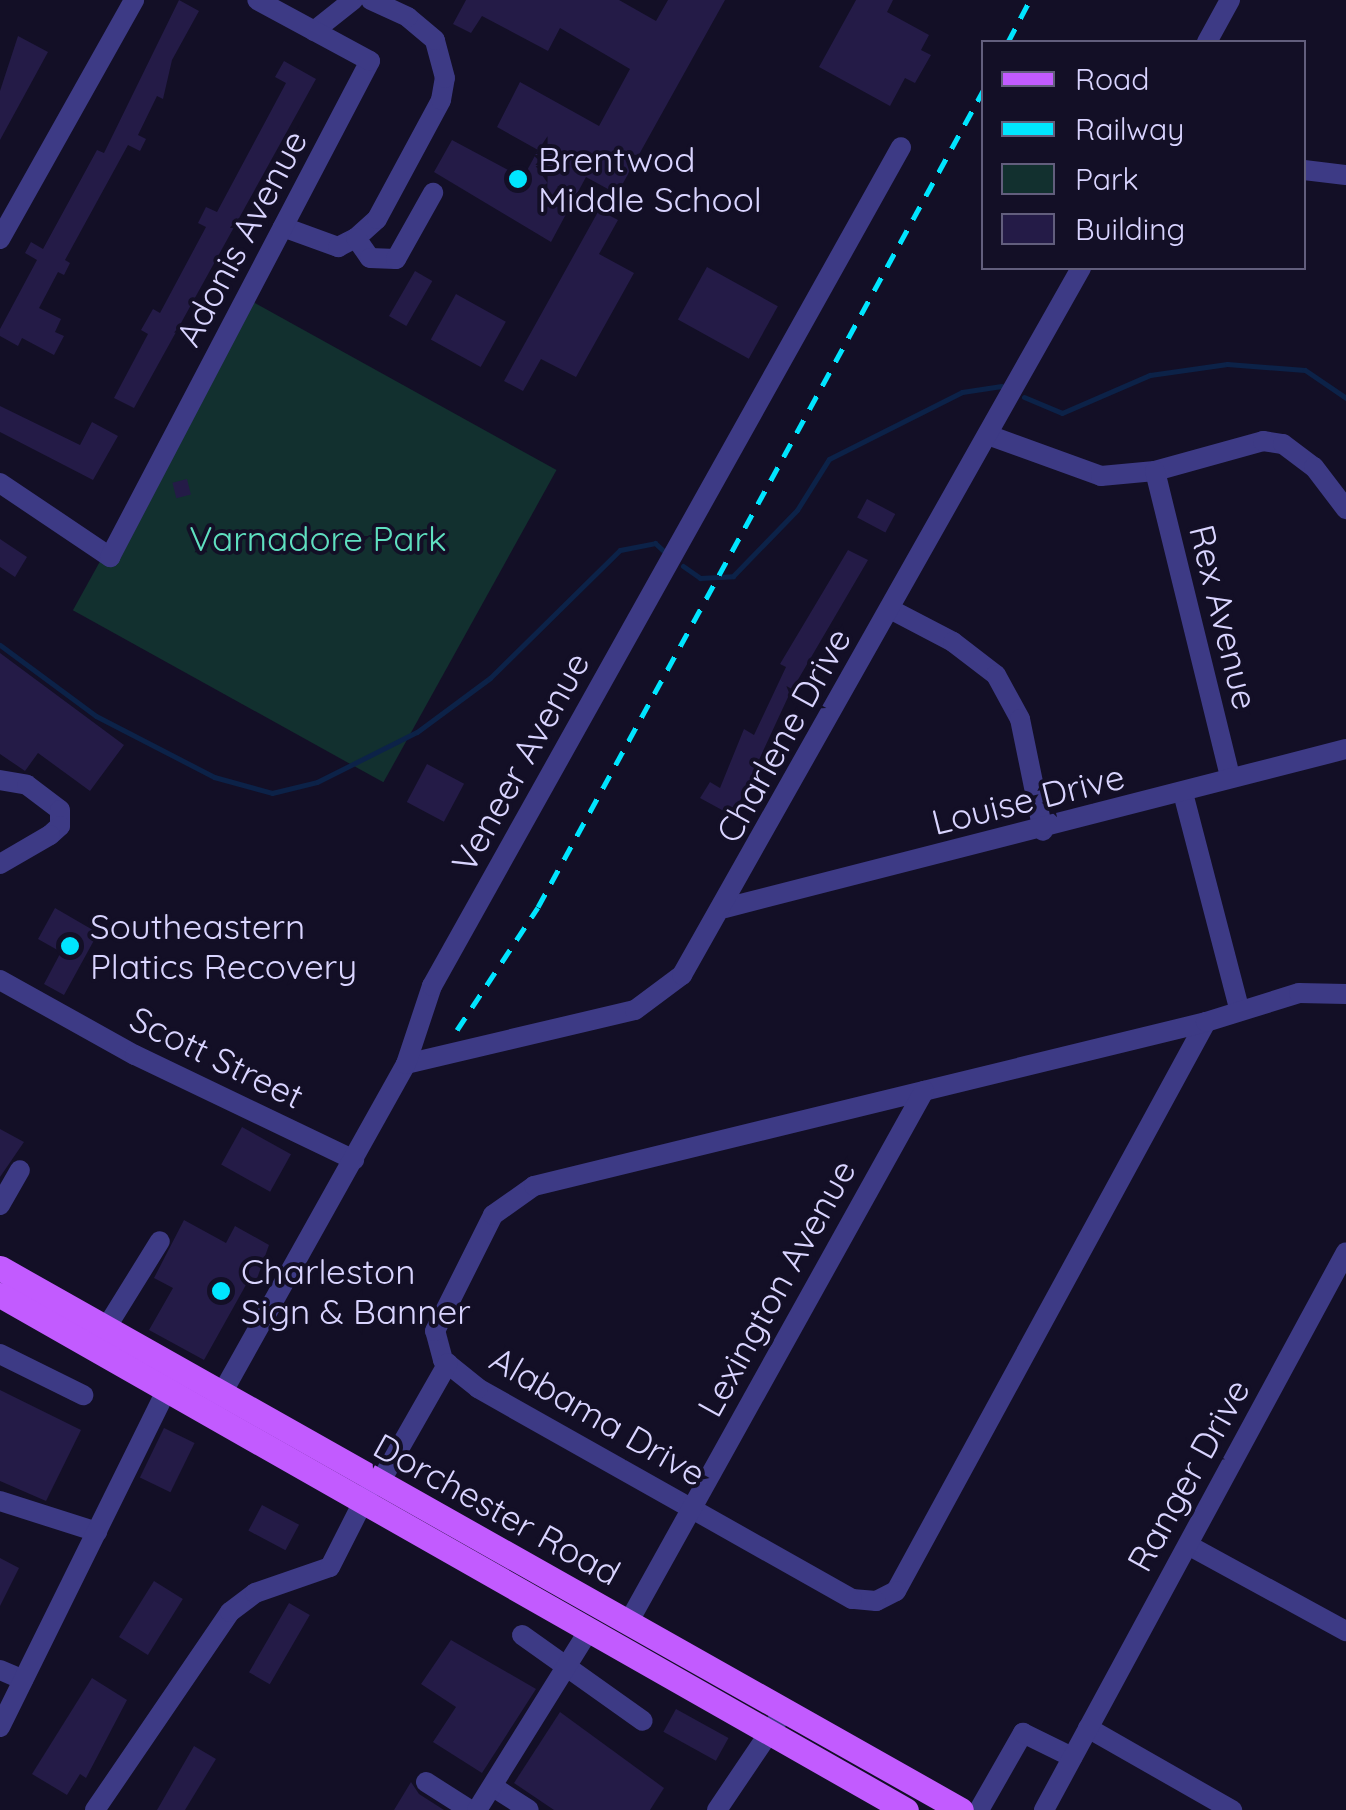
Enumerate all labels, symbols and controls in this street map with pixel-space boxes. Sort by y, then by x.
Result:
legend [981,40,1306,270]
text: Road [1075,60,1149,98]
text: Railway [1075,110,1184,148]
street label: Adonis Avenue [167,123,315,353]
place label: Brentwod Middle School [538,138,762,220]
text: Park [1075,160,1139,198]
marker: Brentwod Middle School [507,168,529,190]
text: Building [1075,210,1185,248]
park label: Varnadore Park [189,517,447,559]
street label: Rex Avenue [1181,520,1267,714]
street label: Charlene Drive [707,620,859,850]
street label: Veneer Avenue [442,645,598,879]
street label: Louise Drive [927,755,1129,843]
place label: Southeastern Platics Recovery [90,905,357,987]
marker: Southeastern Platics Recovery [59,935,81,957]
street label: Scott Street [123,997,311,1117]
street label: Lexington Avenue [688,1152,864,1424]
place label: Charleston Sign & Banner [241,1250,471,1332]
marker: Charleston Sign & Banner [210,1280,232,1302]
street label: Alabama Drive [483,1337,713,1495]
street label: Ranger Drive [1118,1372,1258,1578]
street label: Dorchester Road [367,1424,627,1594]

